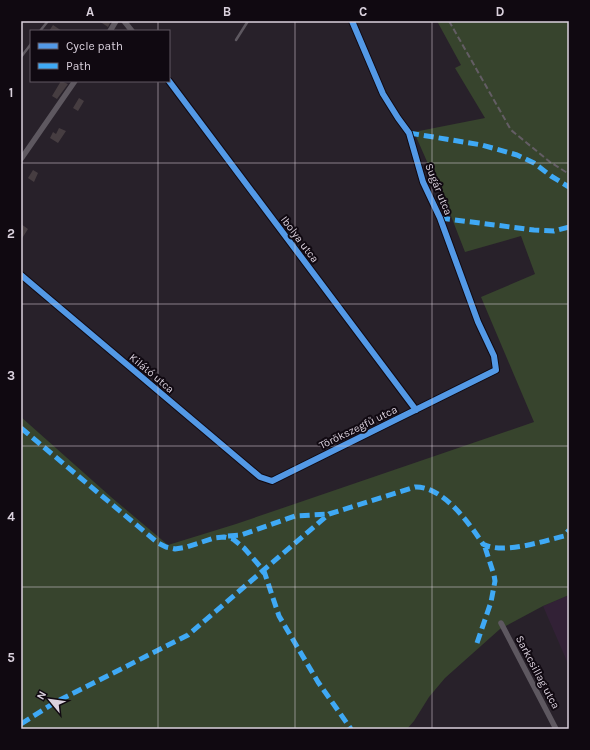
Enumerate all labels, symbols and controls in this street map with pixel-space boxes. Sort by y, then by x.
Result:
text: A [86,4,94,19]
text: B [223,4,231,19]
text: C [359,4,367,19]
text: D [496,4,505,19]
legend [30,30,170,82]
text: Cycle path [66,39,123,53]
text: Path [66,59,91,73]
text: 1 [9,85,13,100]
street label: Sugár utca [422,161,455,217]
street label: Ibolya utca [278,213,321,265]
text: 2 [7,226,15,241]
street label: Kilátó utca [127,351,177,396]
text: 3 [7,368,15,383]
street label: Törökszegfű utca [317,403,399,452]
text: 4 [7,509,15,524]
street label: Sarkcsillag utca [513,633,562,711]
text: 5 [7,650,15,665]
north arrow [30,680,70,720]
text: N [34,689,49,702]

